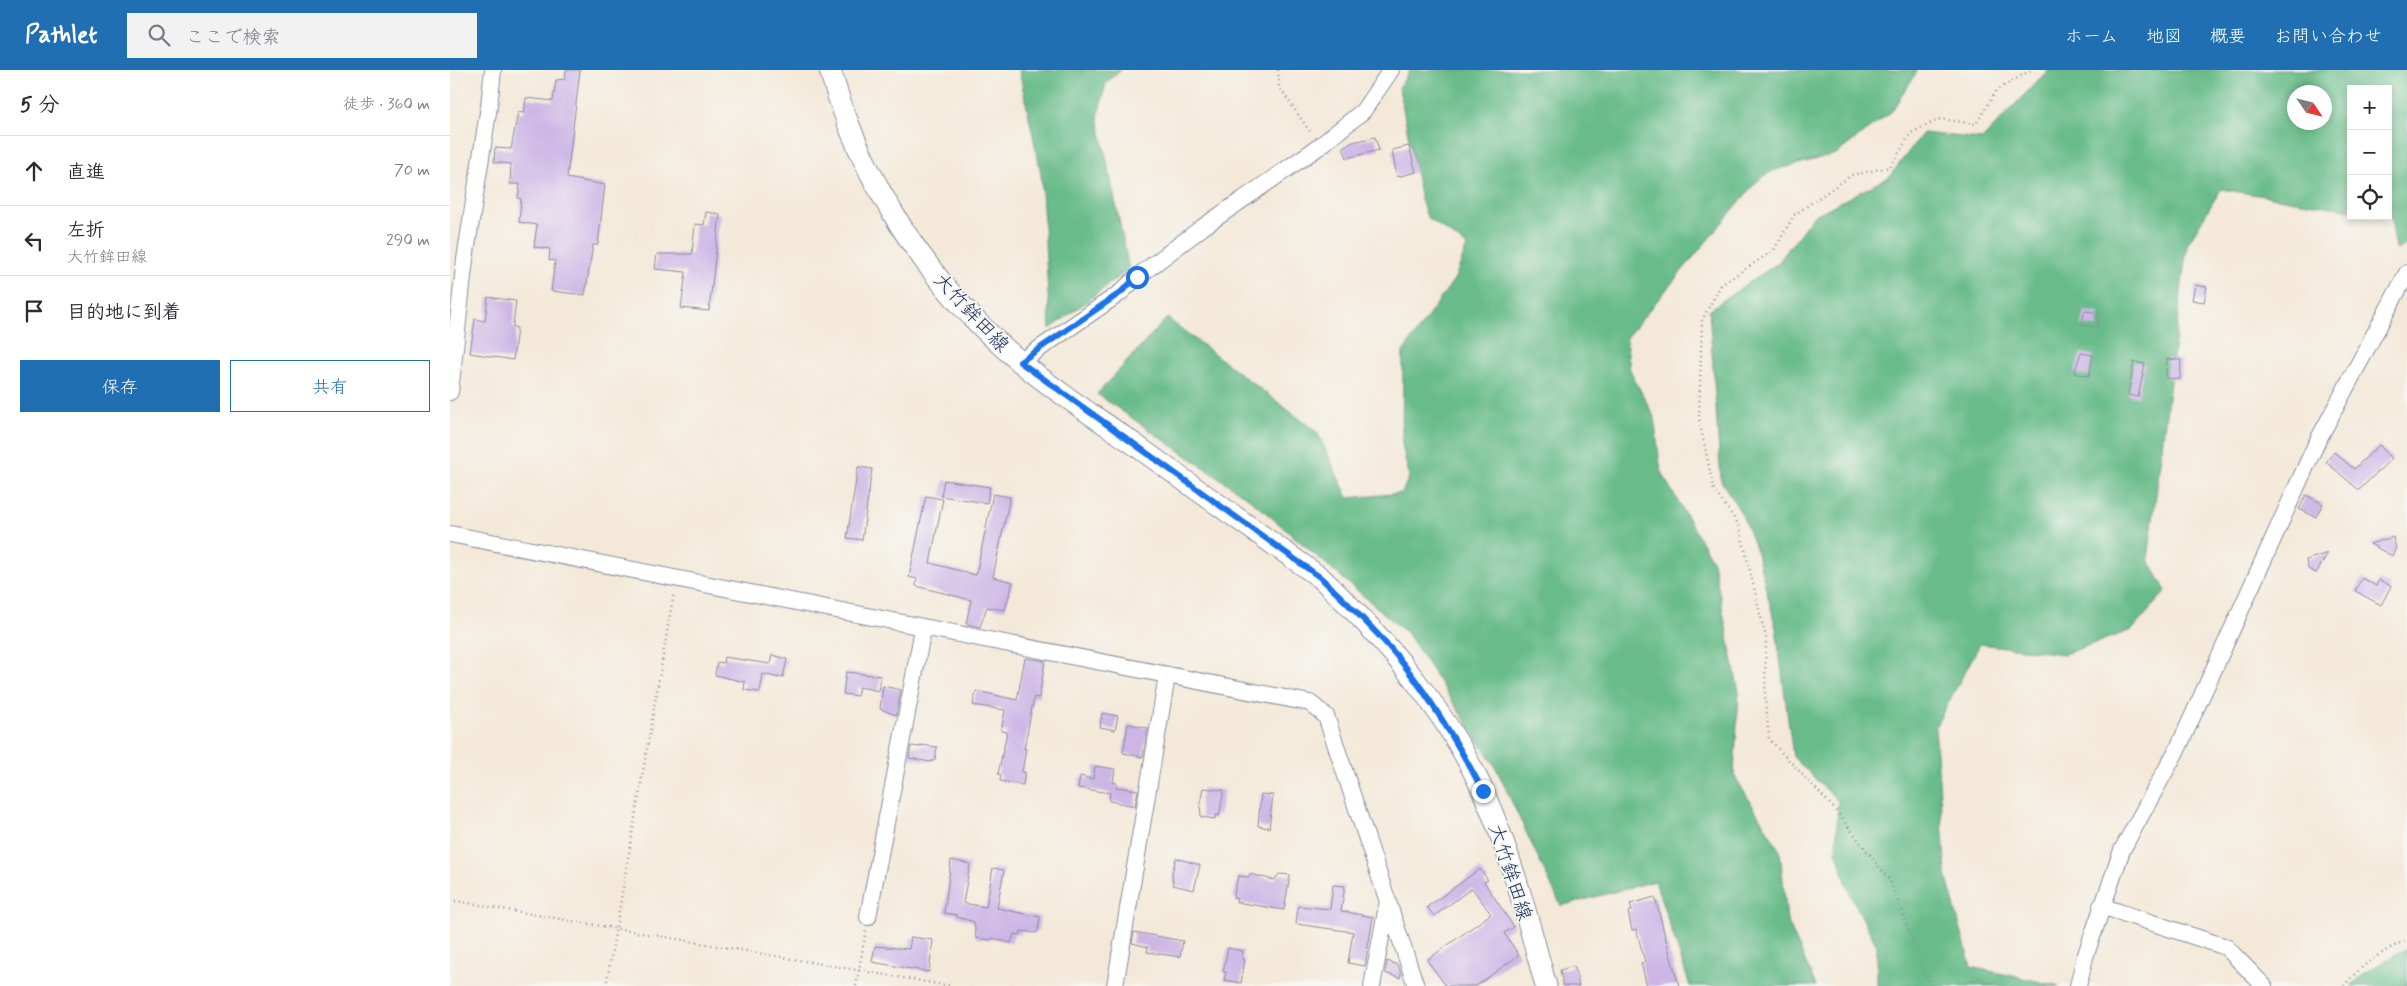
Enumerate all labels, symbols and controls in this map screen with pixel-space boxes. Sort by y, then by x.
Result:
search box [127,13,477,58]
text: Pathlet [25,20,97,51]
icon: search [145,21,173,49]
text: ここで検索 [185,25,280,50]
text: ホーム [2065,25,2118,49]
text: 地図 [2146,25,2182,49]
text: 概要 [2210,25,2246,49]
text: お問い合わせ [2274,25,2382,49]
north arrow [2287,85,2332,130]
map controls [2347,85,2392,220]
button: + [2347,85,2392,130]
text: 5 分 [20,91,59,119]
text: 徒歩 · 360 m [343,94,430,115]
button: − [2347,130,2392,175]
icon: ahead [20,157,48,185]
text: 直進 [67,160,105,185]
text: 70 m [394,160,430,181]
button: locate [2347,175,2392,220]
text: 左折 [67,218,105,243]
icon: left [20,227,48,255]
text: 290 m [386,230,430,251]
text: 大竹鉾田線 [67,247,147,268]
route start [1126,266,1149,289]
street label: 大竹鉾田線 [927,267,1015,359]
icon: arrive [20,297,48,325]
text: 目的地に到着 [67,300,181,325]
button: 保存 [20,360,220,412]
button: 共有 [230,360,430,412]
route end [1472,780,1495,803]
street label: 大竹鉾田線 [1481,821,1538,924]

